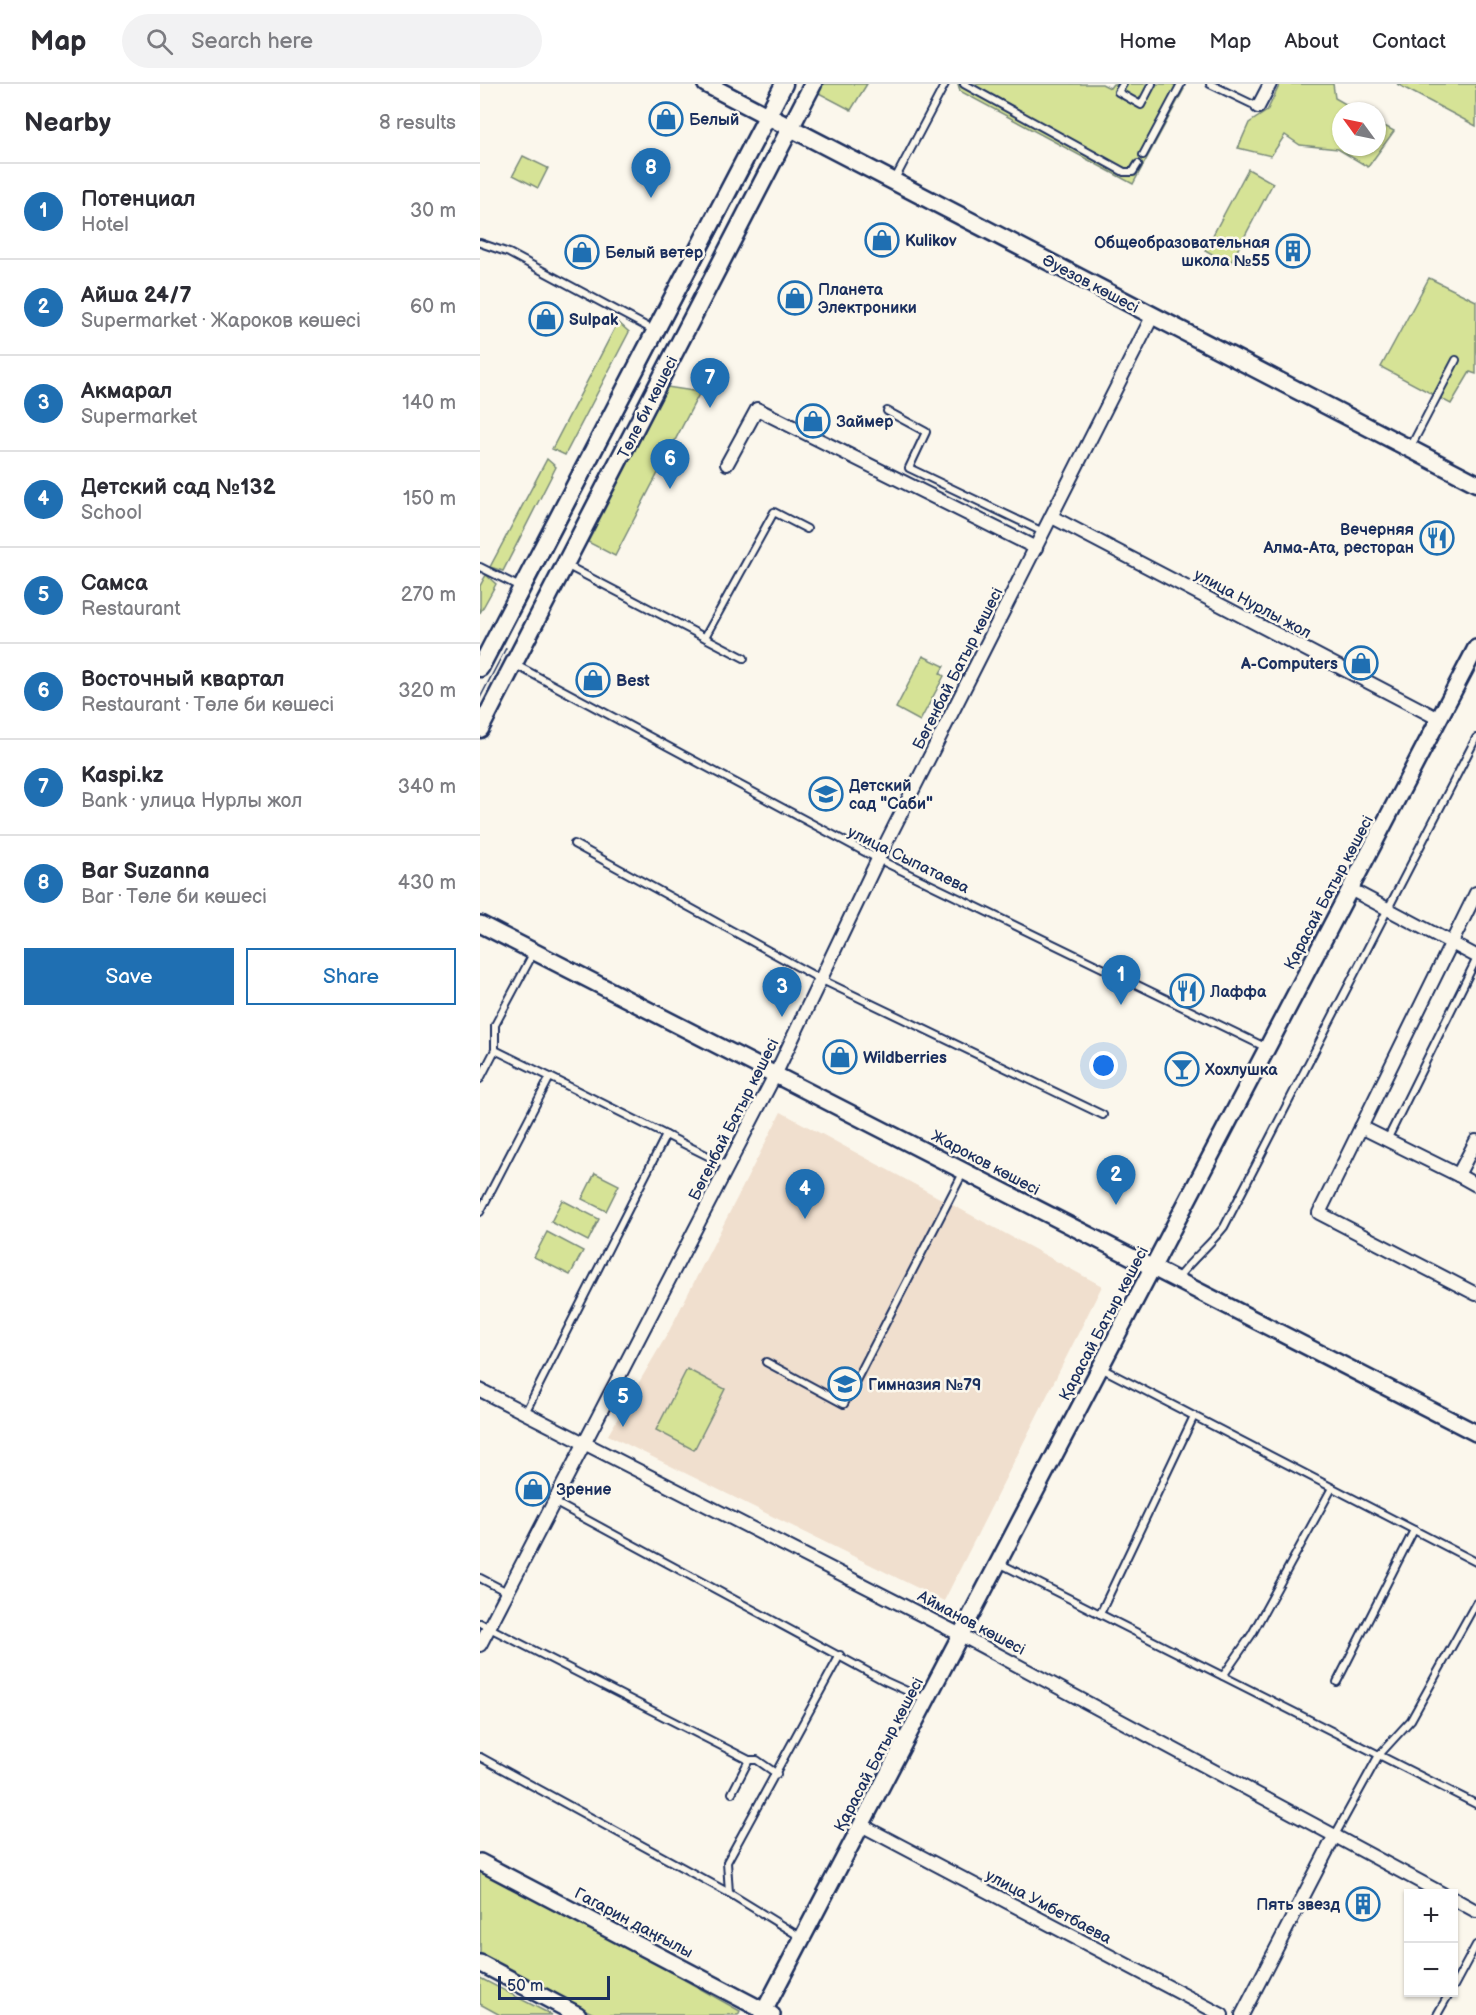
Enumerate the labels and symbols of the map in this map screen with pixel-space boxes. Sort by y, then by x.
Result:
shop icon: Белый [648,101,684,137]
north arrow [1332,102,1386,156]
place label: Белый [689,111,739,130]
pin: 8 [632,148,670,198]
shop icon: Kulikov [864,222,900,258]
place label: Kulikov [905,232,957,251]
building icon: Общеобразовательная школа №55 [1275,233,1311,269]
shop icon: Белый ветер [564,234,600,270]
place label: Общеобразовательная школа №55 [1094,234,1270,271]
place label: Белый ветер [605,244,704,263]
street label: Әуезов көшесі [1039,251,1142,318]
shop icon: Планета Электроники [777,280,813,316]
place label: Планета Электроники [818,281,917,318]
shop icon: Sulpak [528,301,564,337]
place label: Sulpak [569,311,619,330]
street label: Төле би көшесі [614,353,682,462]
pin: 7 [690,358,730,408]
shop icon: Займер [795,403,831,439]
place label: Займер [836,413,894,432]
pin: 6 [650,440,690,489]
restaurant icon: Вечерняя Алма-Ата, ресторан [1419,520,1455,556]
place label: Вечерняя Алма-Ата, ресторан [1263,521,1414,558]
street label: улица Нурлы жол [1191,565,1314,643]
street label: Бөгенбай Батыр көшесі [909,585,1007,753]
shop icon: A-Computers [1343,645,1379,681]
place label: A-Computers [1240,655,1338,674]
shop icon: Best [575,662,611,698]
place label: Best [616,672,650,691]
school or university icon: Детский сад "Саби" [808,776,844,812]
place label: Детский сад "Саби" [849,777,933,814]
street label: Қарасай Батыр көшесі [1281,812,1378,973]
street label: улица Сыпатаева [844,823,973,898]
pin: 1 [1102,956,1140,1005]
pin: 3 [762,968,802,1017]
restaurant icon: Лаффа [1169,973,1205,1009]
place label: Лаффа [1209,983,1267,1002]
street label: Бөгенбай Батыр көшесі [685,1036,783,1204]
shop icon: Wildberries [822,1039,858,1075]
place label: Wildberries [863,1049,947,1068]
your location [1089,1051,1118,1080]
bar icon: Хохлушка [1164,1051,1200,1087]
place label: Хохлушка [1204,1061,1278,1080]
street label: Жароков көшесі [928,1127,1043,1200]
pin: 2 [1096,1156,1136,1205]
pin: 4 [786,1170,824,1219]
street label: Қарасай Батыр көшесі [1056,1243,1153,1404]
school or university icon: Гимназия №79 [827,1366,863,1402]
place label: Гимназия №79 [868,1376,981,1395]
pin: 5 [604,1378,642,1427]
shop icon: Зрение [515,1471,551,1507]
place label: Зрение [556,1481,611,1500]
street label: Айманов көшесі [913,1587,1028,1660]
street label: Қарасай Батыр көшесі [831,1674,928,1835]
street label: улица Умбетбаева [982,1866,1115,1949]
street label: Гагарин даңғылы [571,1884,696,1963]
building icon: Пять звезд [1345,1886,1381,1922]
place label: Пять звезд [1256,1896,1340,1915]
scale bar [498,1973,610,2000]

